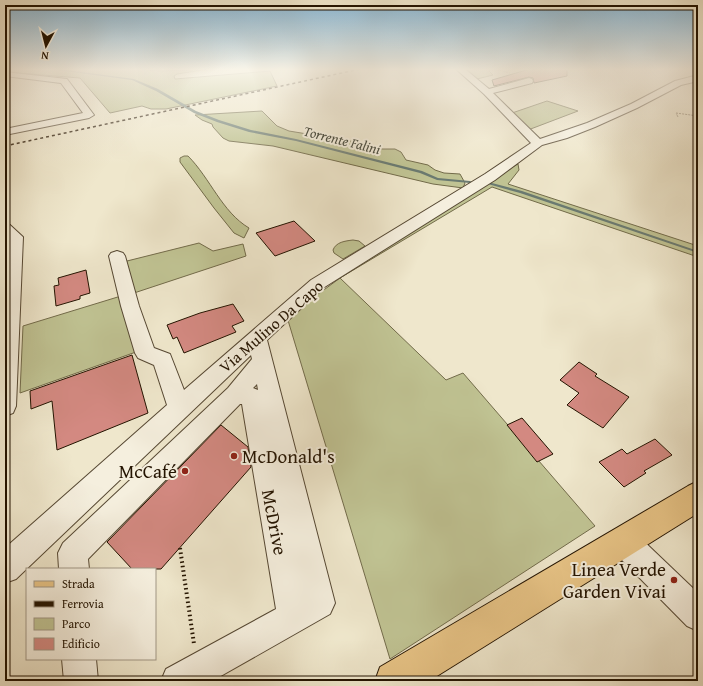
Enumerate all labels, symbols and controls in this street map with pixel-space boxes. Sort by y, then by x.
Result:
north arrow [26,26,66,66]
text: N [40,47,49,64]
water label: Torrente Falini [302,121,383,159]
street label: Via Mulino Da Capo [214,274,328,378]
place label: McDonald's [242,442,335,470]
marker: McDonald's [229,451,239,461]
place label: McCafé [119,457,177,485]
marker: McCafé [180,466,190,476]
street label: McDrive [255,487,295,557]
place label: Linea Verde Garden Vivai [563,555,666,605]
legend [26,568,156,660]
text: Strada [62,575,95,592]
marker: Linea Verde Garden Vivai [669,575,679,585]
text: Ferrovia [62,595,104,612]
text: Parco [62,615,90,632]
text: Edificio [62,635,100,652]

